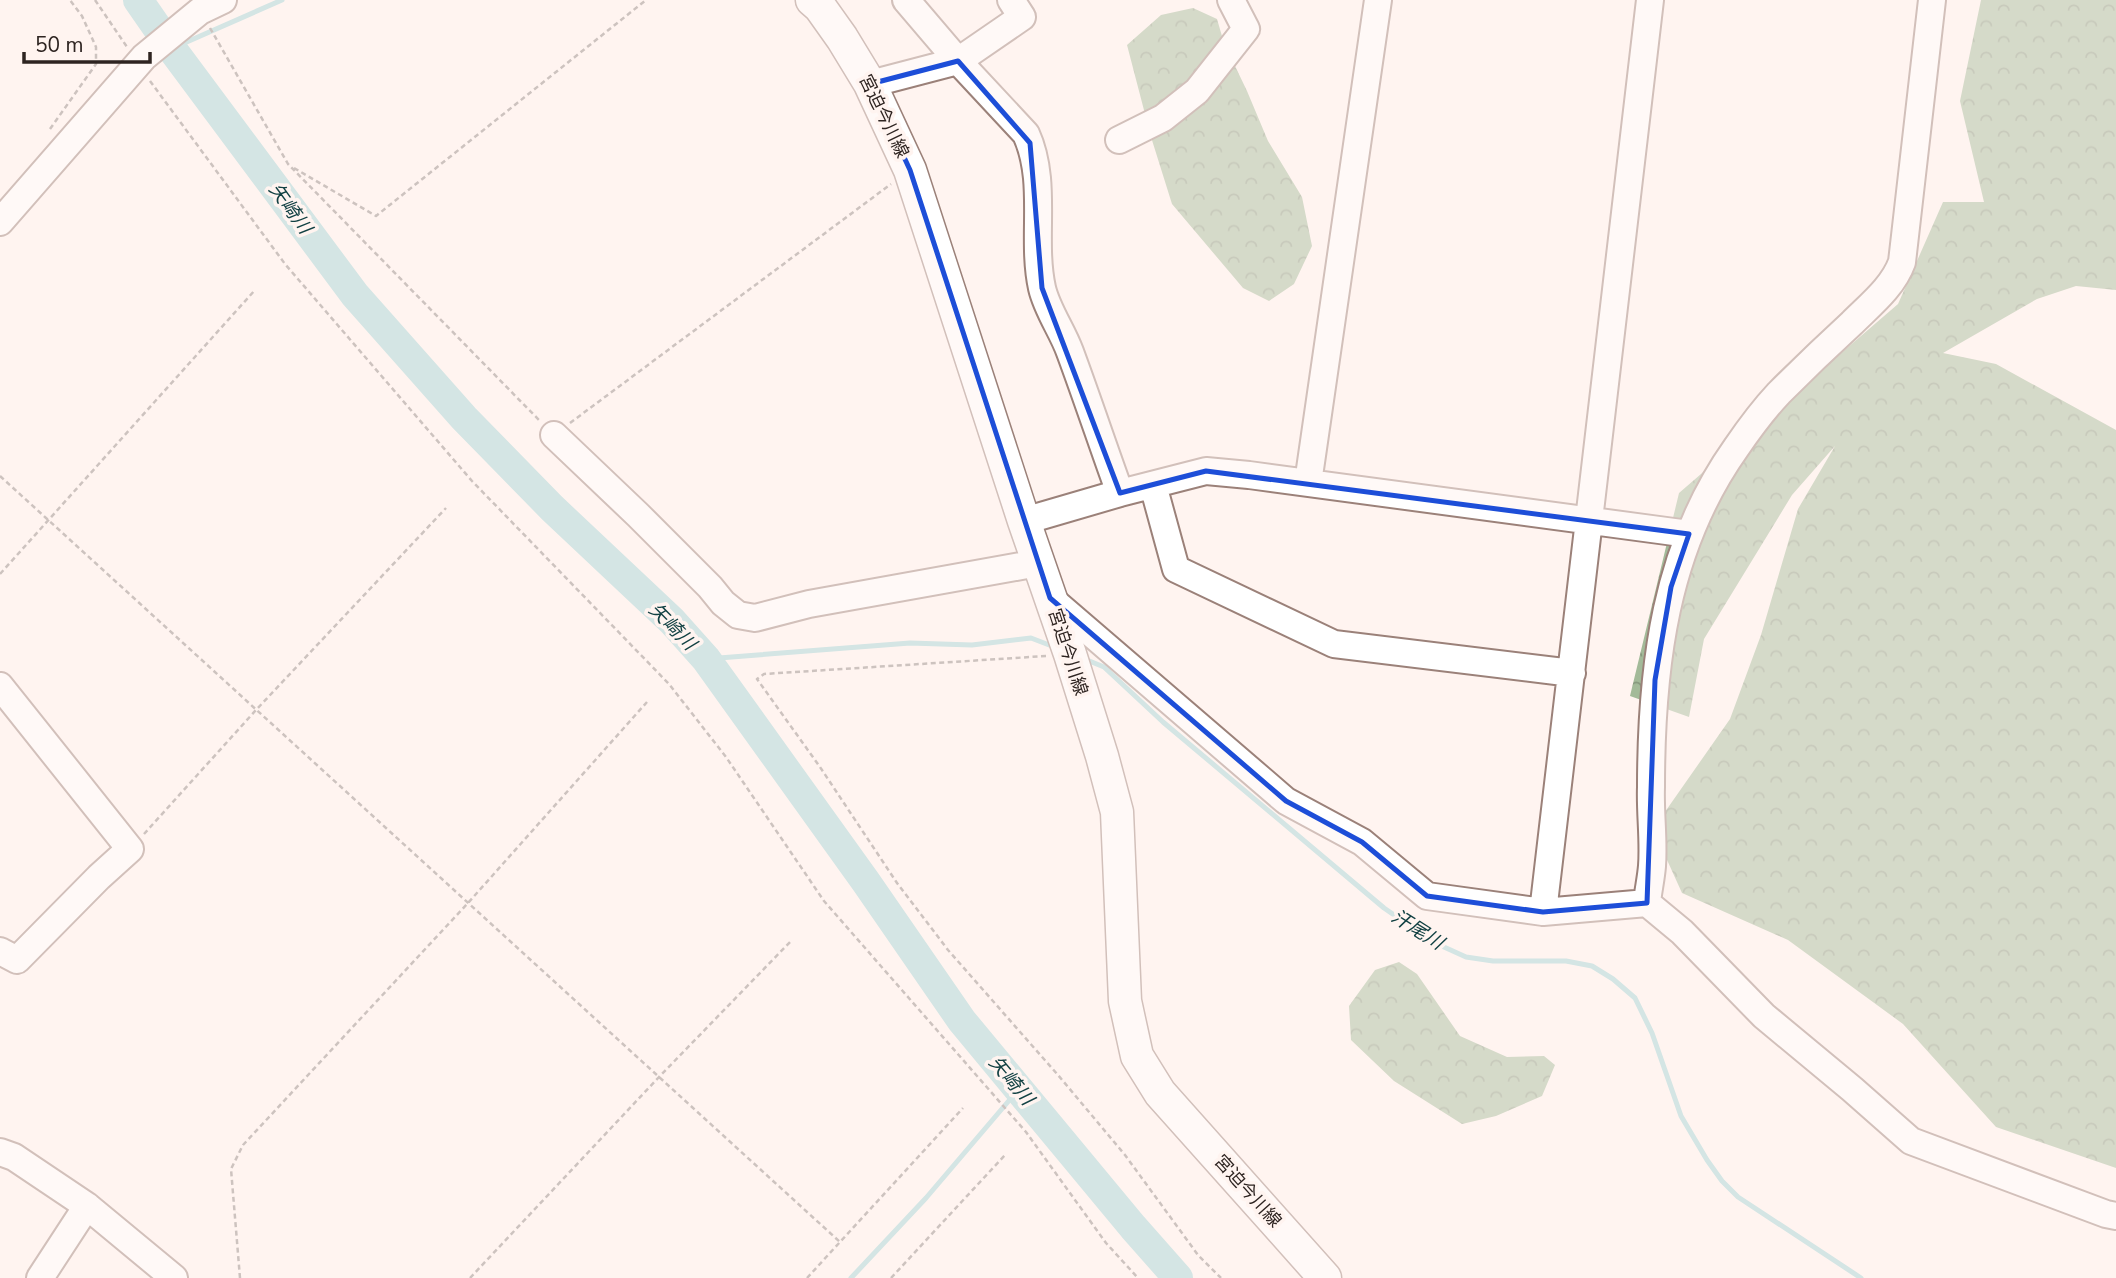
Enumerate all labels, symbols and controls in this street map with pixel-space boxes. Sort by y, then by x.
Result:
scale bar [24,21,150,65]
text: 50 m [35,31,84,59]
street label: 宮迫今川線 [853,70,915,162]
water label: 矢崎川 [263,178,319,241]
water label: 矢崎川 [643,597,703,657]
street label: 宮迫今川線 [1043,605,1093,699]
water label: 汗尾川 [1386,904,1450,957]
water label: 矢崎川 [983,1050,1041,1112]
street label: 宮迫今川線 [1209,1150,1287,1232]

